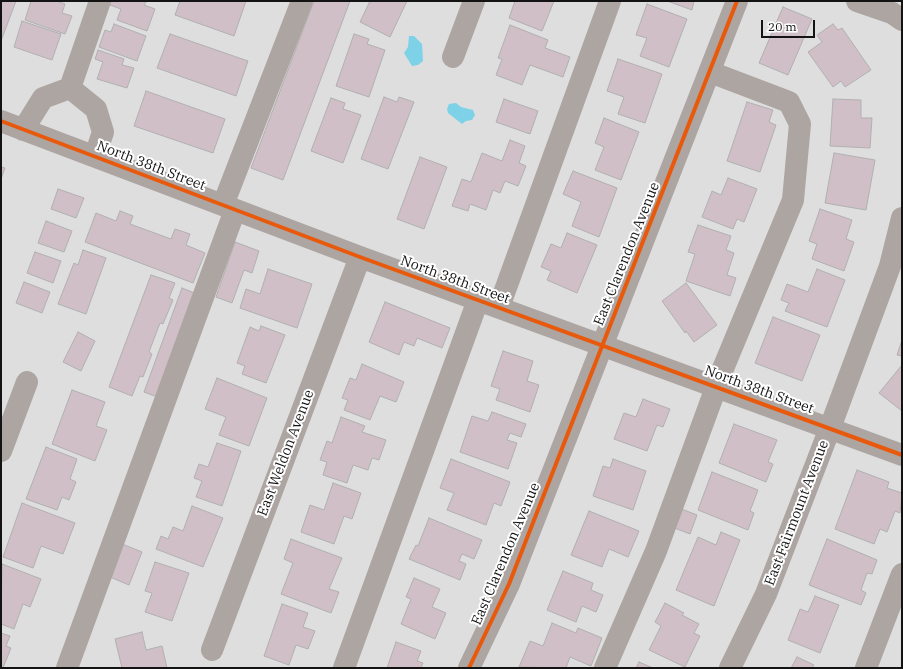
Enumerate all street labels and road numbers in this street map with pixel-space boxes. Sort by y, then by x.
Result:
street label: North 38th Street [94,138,208,194]
street label: East Clarendon Avenue [591,180,663,328]
street label: North 38th Street [398,252,512,308]
street label: North 38th Street [702,362,816,418]
street label: East Weldon Avenue [254,387,318,519]
street label: East Fairmount Avenue [762,438,832,588]
street label: East Clarendon Avenue [468,480,544,628]

